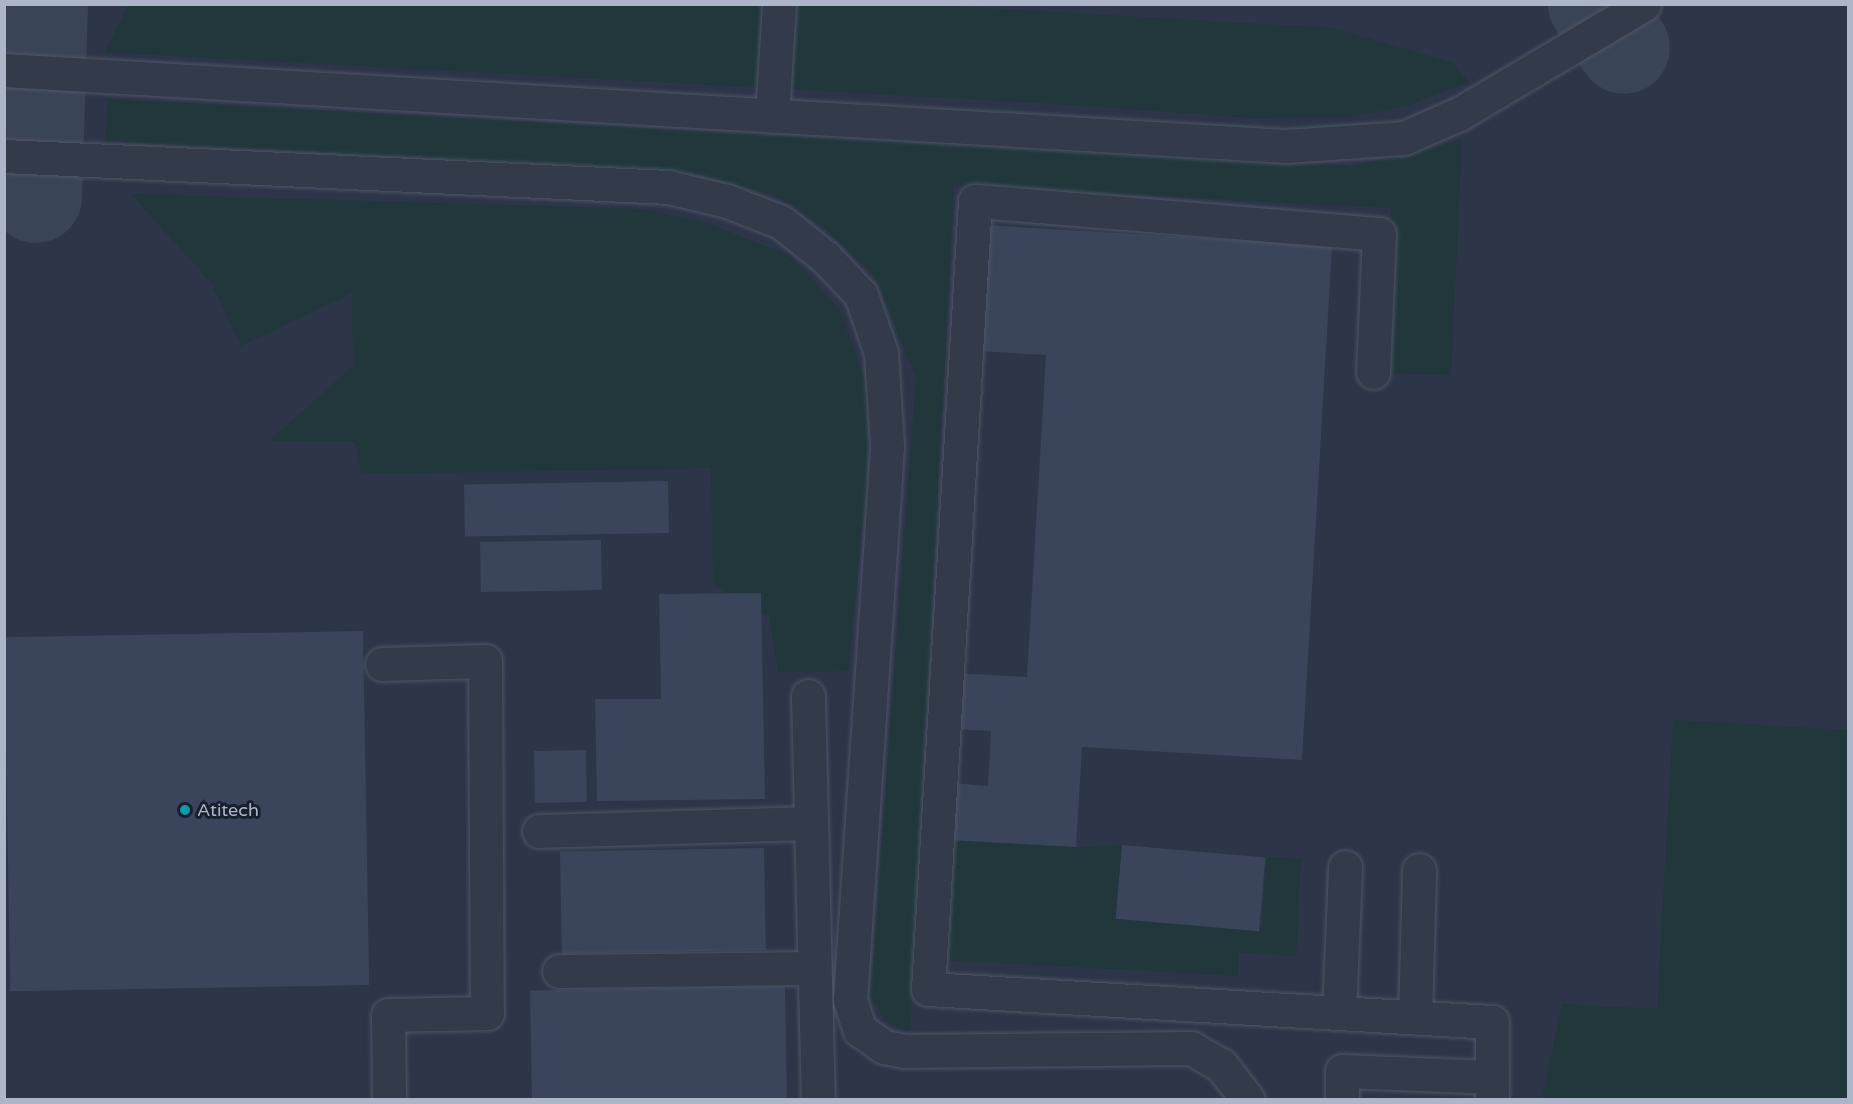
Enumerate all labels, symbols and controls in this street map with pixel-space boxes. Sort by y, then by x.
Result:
place label: Atitech [197,799,259,821]
marker: Atitech [178,803,192,817]

